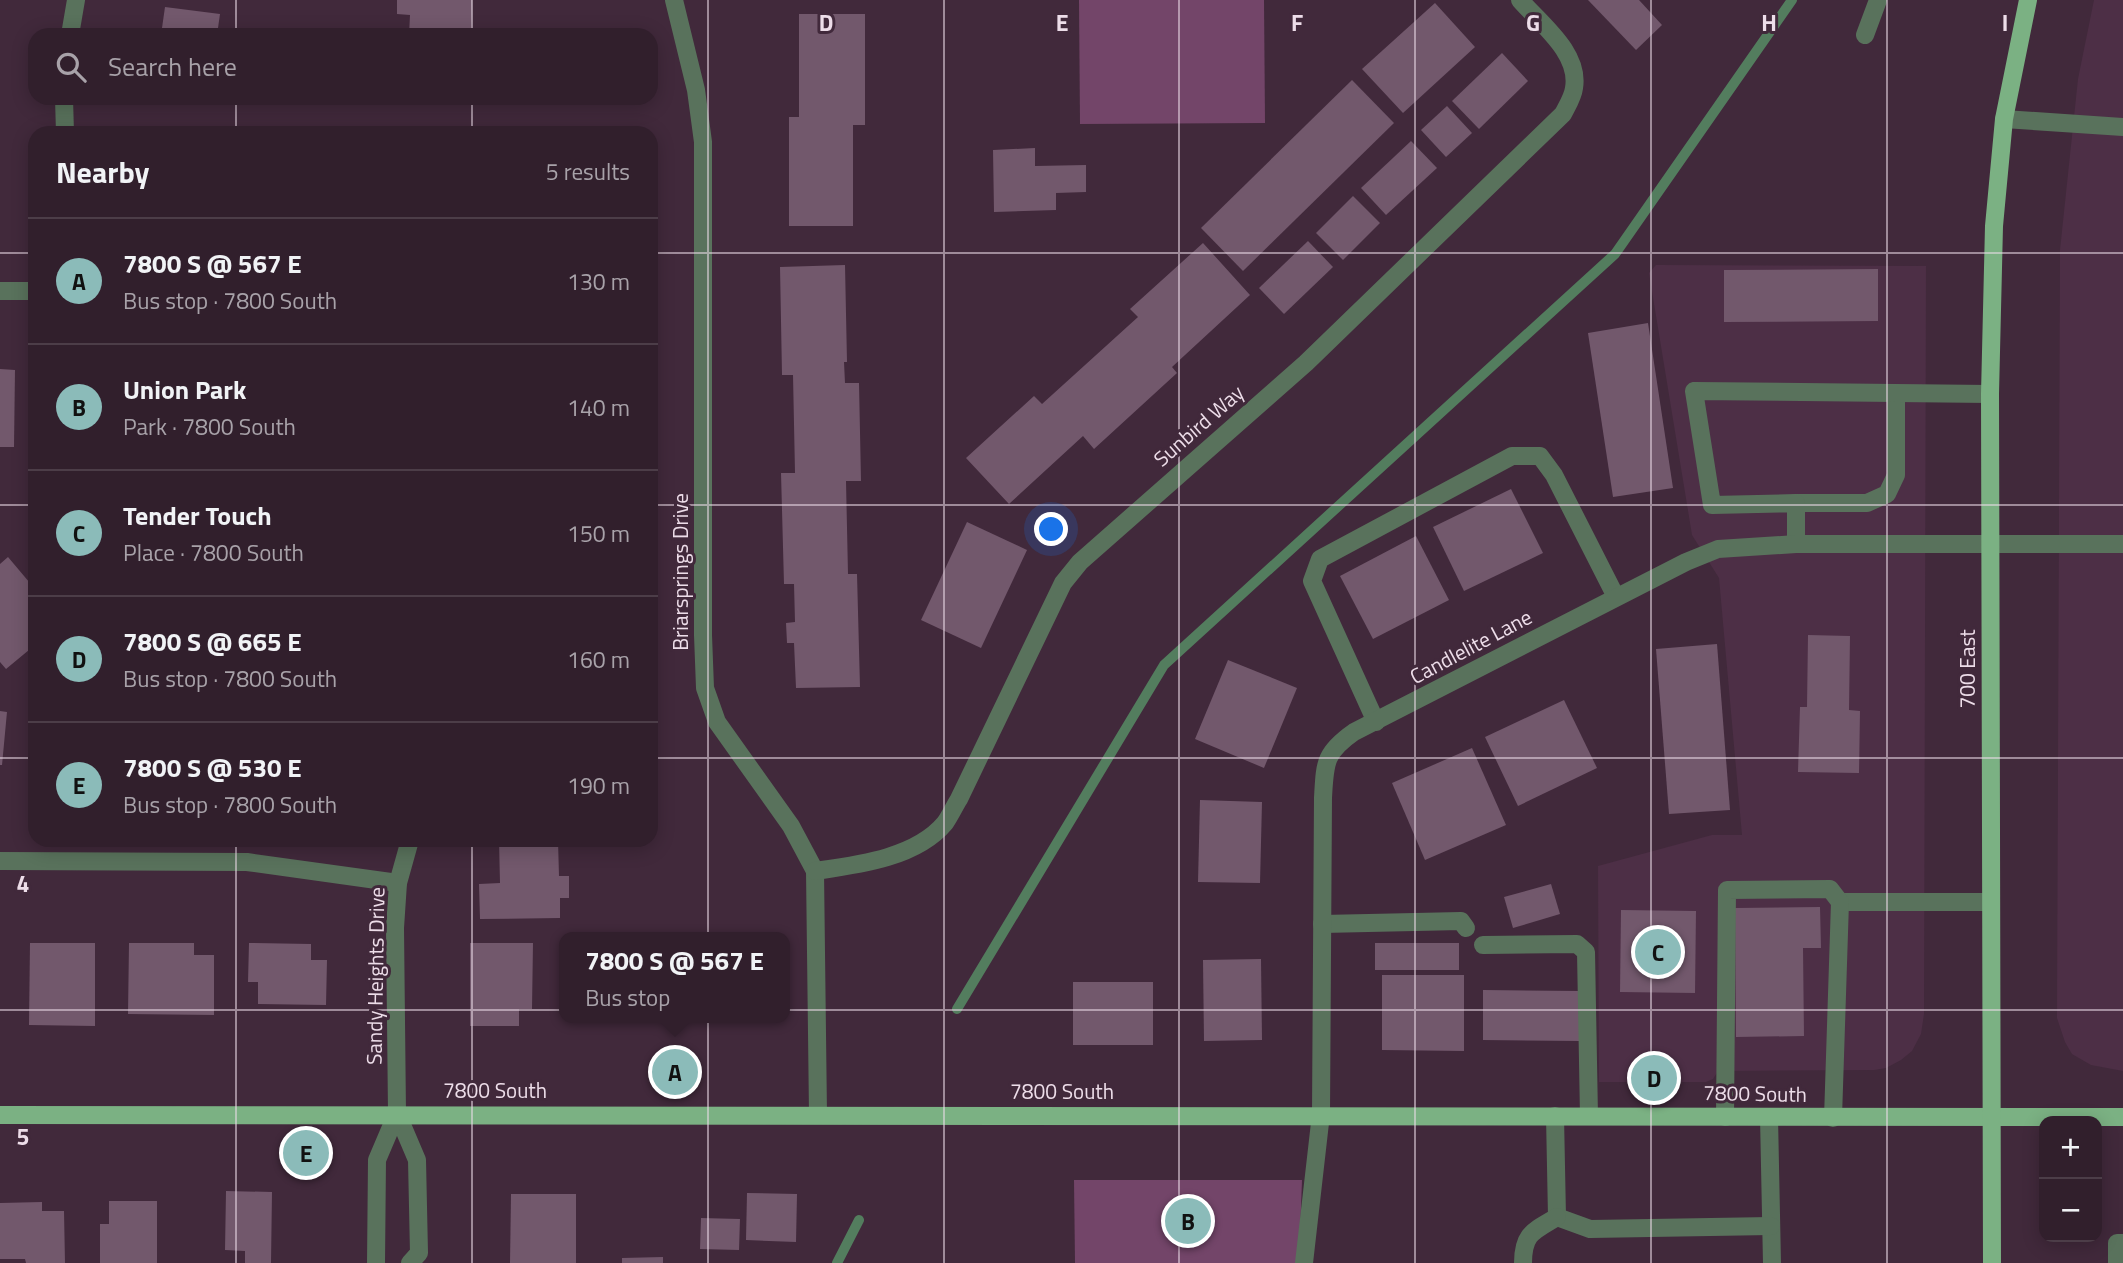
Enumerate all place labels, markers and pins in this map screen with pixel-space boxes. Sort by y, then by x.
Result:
pin: C [1635,926,1681,978]
pin: A [652,1046,698,1098]
pin: D [1631,1052,1677,1104]
pin: E [283,1127,329,1179]
pin: B [1165,1195,1211,1247]

